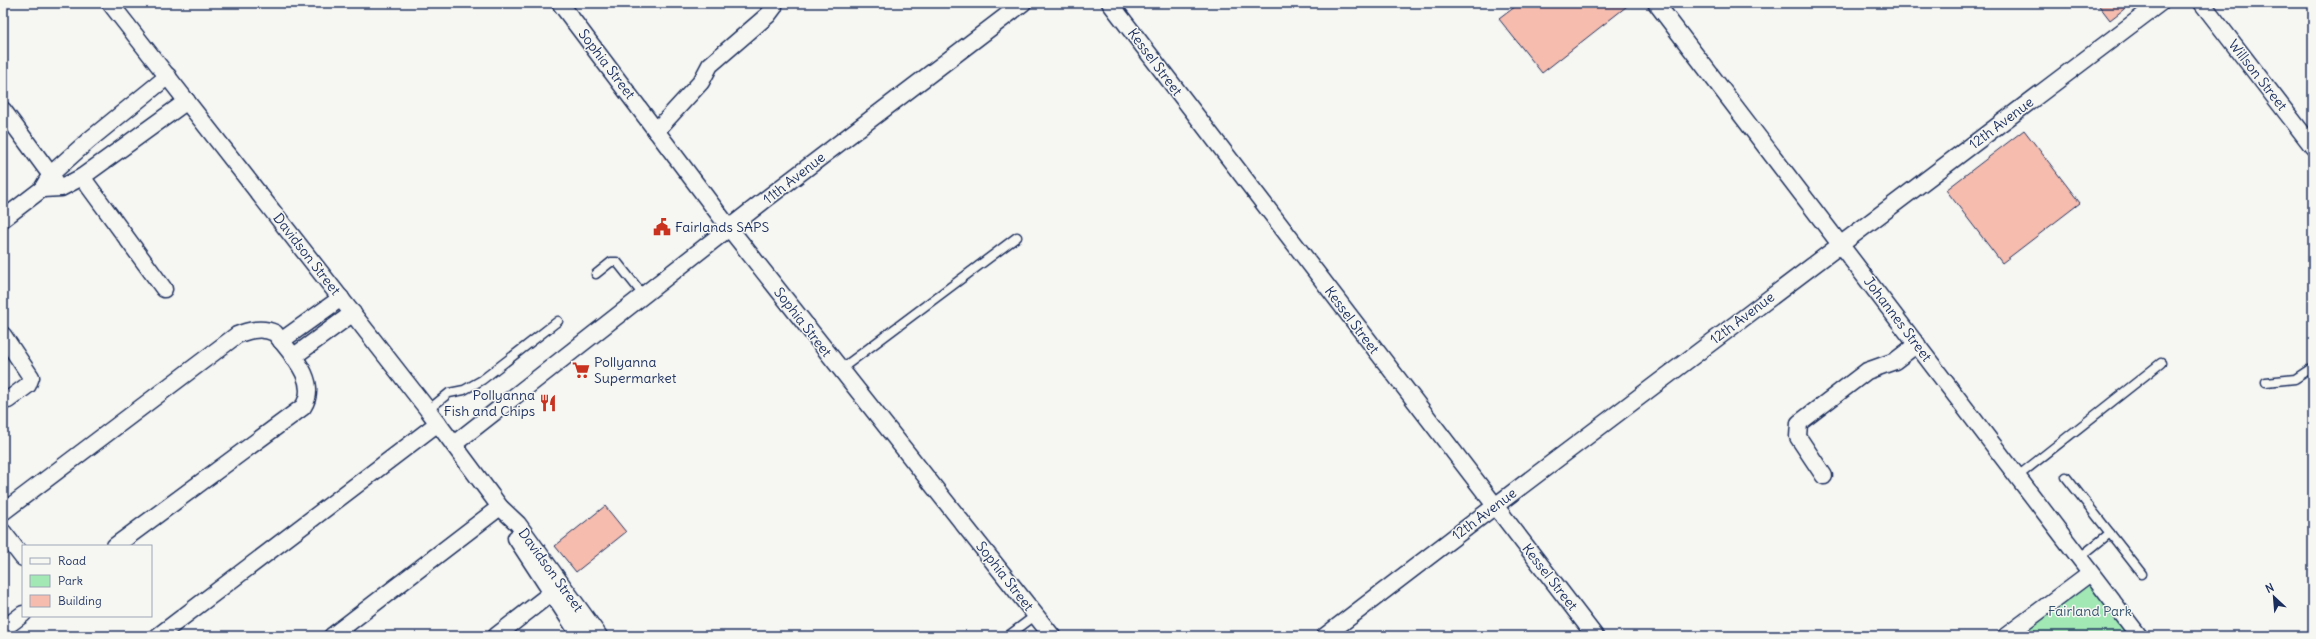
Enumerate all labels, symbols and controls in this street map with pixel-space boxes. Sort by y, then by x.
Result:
street label: Sophia Street [575,25,639,103]
street label: Kessel Street [1124,25,1186,100]
street label: Willson Street [2225,36,2291,114]
street label: 12th Avenue [1965,93,2037,153]
street label: 11th Avenue [759,148,829,208]
street label: Davidson Street [269,209,345,299]
public building icon: Fairlands SAPS [652,217,672,237]
place label: Fairlands SAPS [675,218,769,236]
street label: Johannes Street [1860,273,1936,365]
street label: Kessel Street [1321,283,1383,358]
street label: Sophia Street [770,284,836,361]
street label: 12th Avenue [1706,288,1778,348]
place label: Pollyanna Supermarket [594,353,677,387]
supermarket icon: Pollyanna Supermarket [571,360,591,380]
place label: Pollyanna Fish and Chips [444,386,535,420]
restaurant icon: Pollyanna Fish and Chips [538,393,558,413]
street label: 12th Avenue [1448,484,1520,544]
street label: Davidson Street [515,525,588,616]
street label: Sophia Street [972,538,1038,615]
street label: Kessel Street [1518,540,1582,614]
legend [22,545,152,617]
text: Road [58,553,86,568]
text: Park [58,573,83,588]
north arrow [2254,577,2294,617]
text: N [2263,580,2276,596]
text: Building [58,593,102,608]
park label: Fairland Park [2048,602,2132,620]

